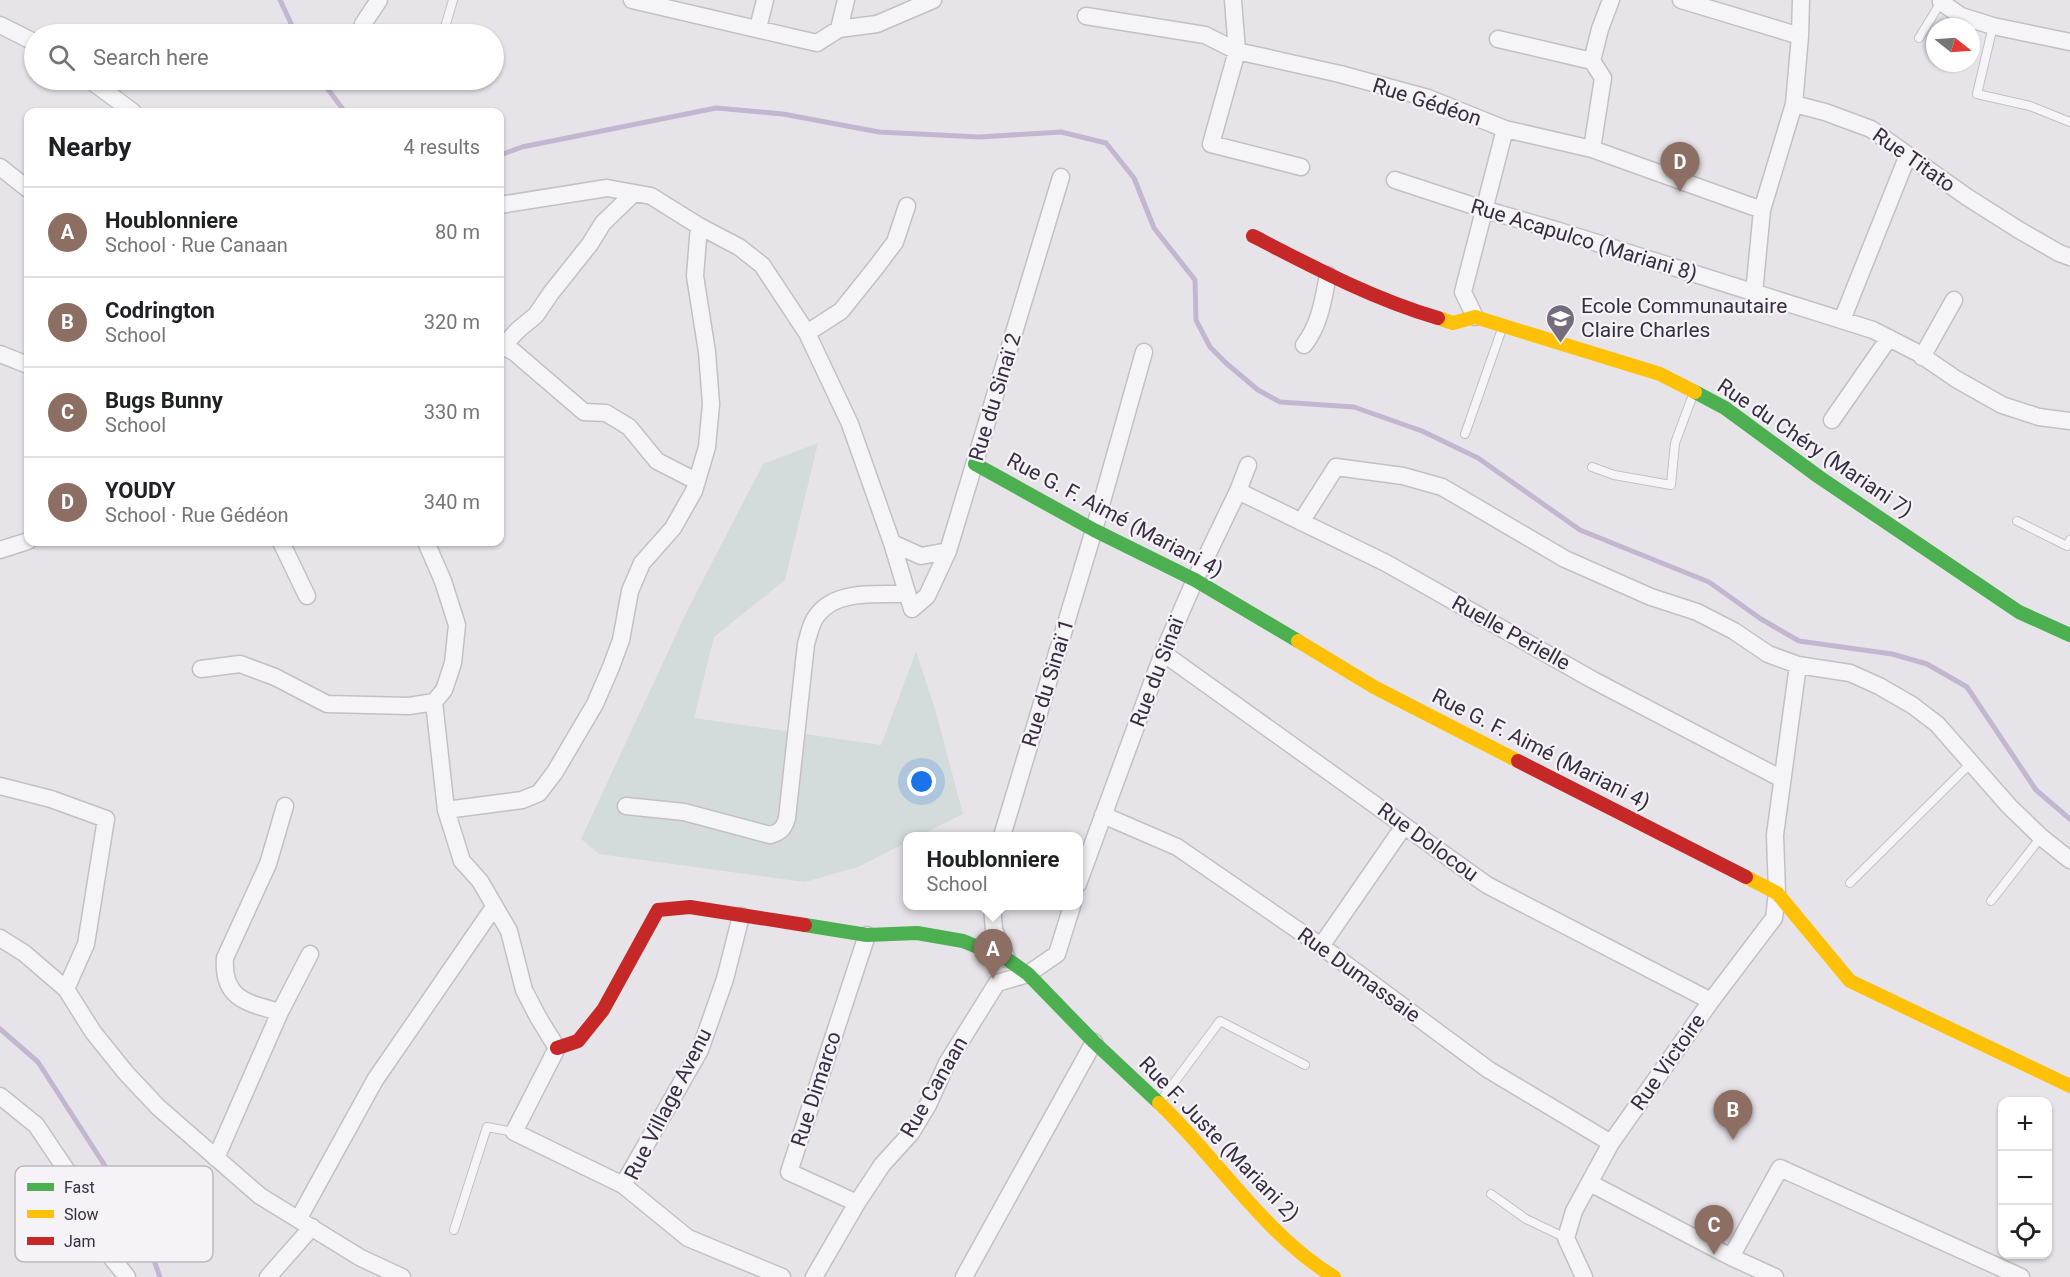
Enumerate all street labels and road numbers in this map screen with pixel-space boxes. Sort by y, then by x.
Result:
street label: Rue Gédéon [1370,73,1484,131]
street label: Rue Titato [1868,123,1960,197]
street label: Rue Acapulco (Mariani 8) [1468,194,1700,286]
street label: Rue du Sinaï 2 [964,330,1026,464]
street label: Rue du Chéry (Mariani 7) [1713,374,1917,522]
street label: Rue G. F. Aimé (Mariani 4) [1003,448,1227,582]
street label: Ruelle Perielle [1448,591,1574,675]
street label: Rue du Sinaï [1125,613,1189,730]
street label: Rue du Sinaï 1 [1017,616,1079,750]
street label: Rue G. F. Aimé (Mariani 4) [1428,684,1654,814]
street label: Rue Dolocou [1373,798,1483,886]
street label: Rue Dumassaie [1293,923,1425,1027]
street label: Rue Victoire [1626,1009,1710,1115]
street label: Rue Village Avenu [619,1024,717,1184]
street label: Rue Dimarco [786,1028,846,1150]
street label: Rue Canaan [896,1033,972,1141]
street label: Rue F. Juste (Mariani 2) [1134,1052,1304,1226]

